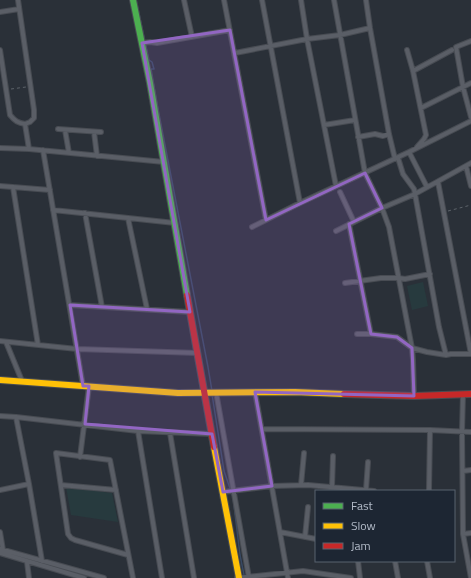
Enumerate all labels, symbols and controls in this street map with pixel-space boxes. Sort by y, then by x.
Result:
legend [315,490,455,562]
text: Fast [351,496,374,515]
text: Slow [351,516,376,535]
text: Jam [351,536,371,555]

